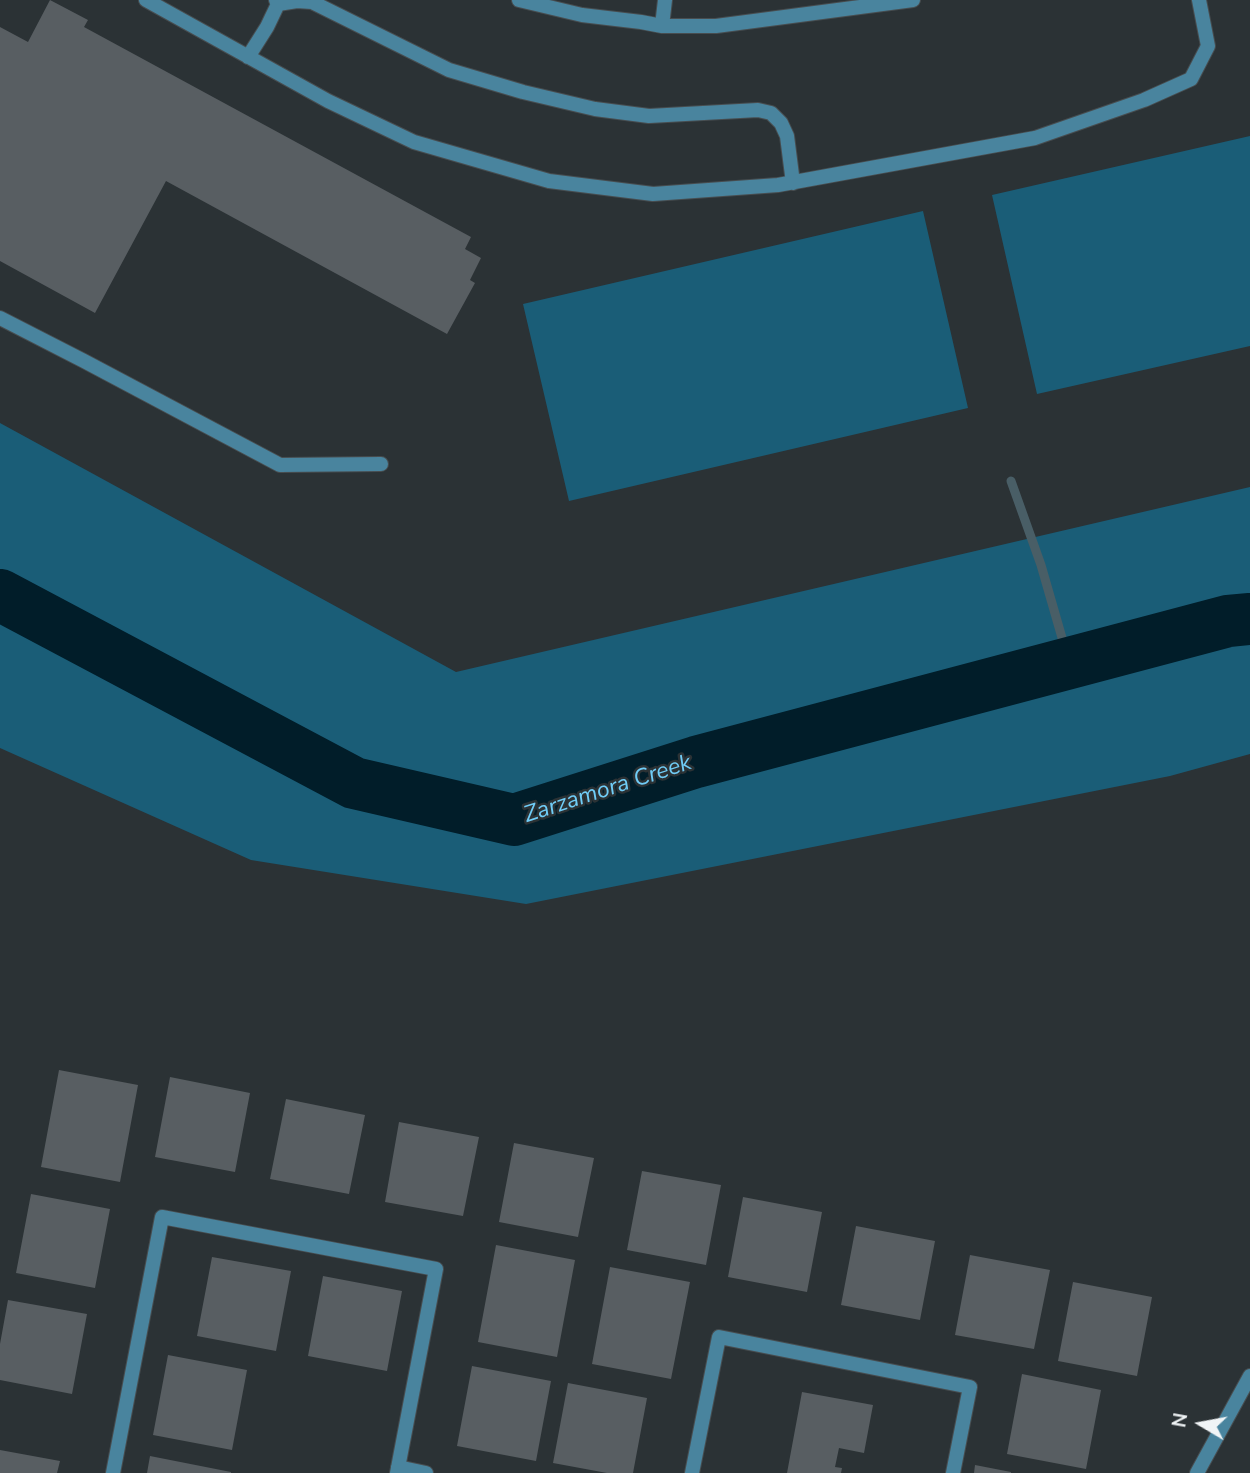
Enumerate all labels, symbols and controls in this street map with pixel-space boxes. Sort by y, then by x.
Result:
water label: Zarzamora Creek [521,750,695,830]
north arrow [1166,1389,1236,1459]
text: N [1166,1411,1194,1430]

